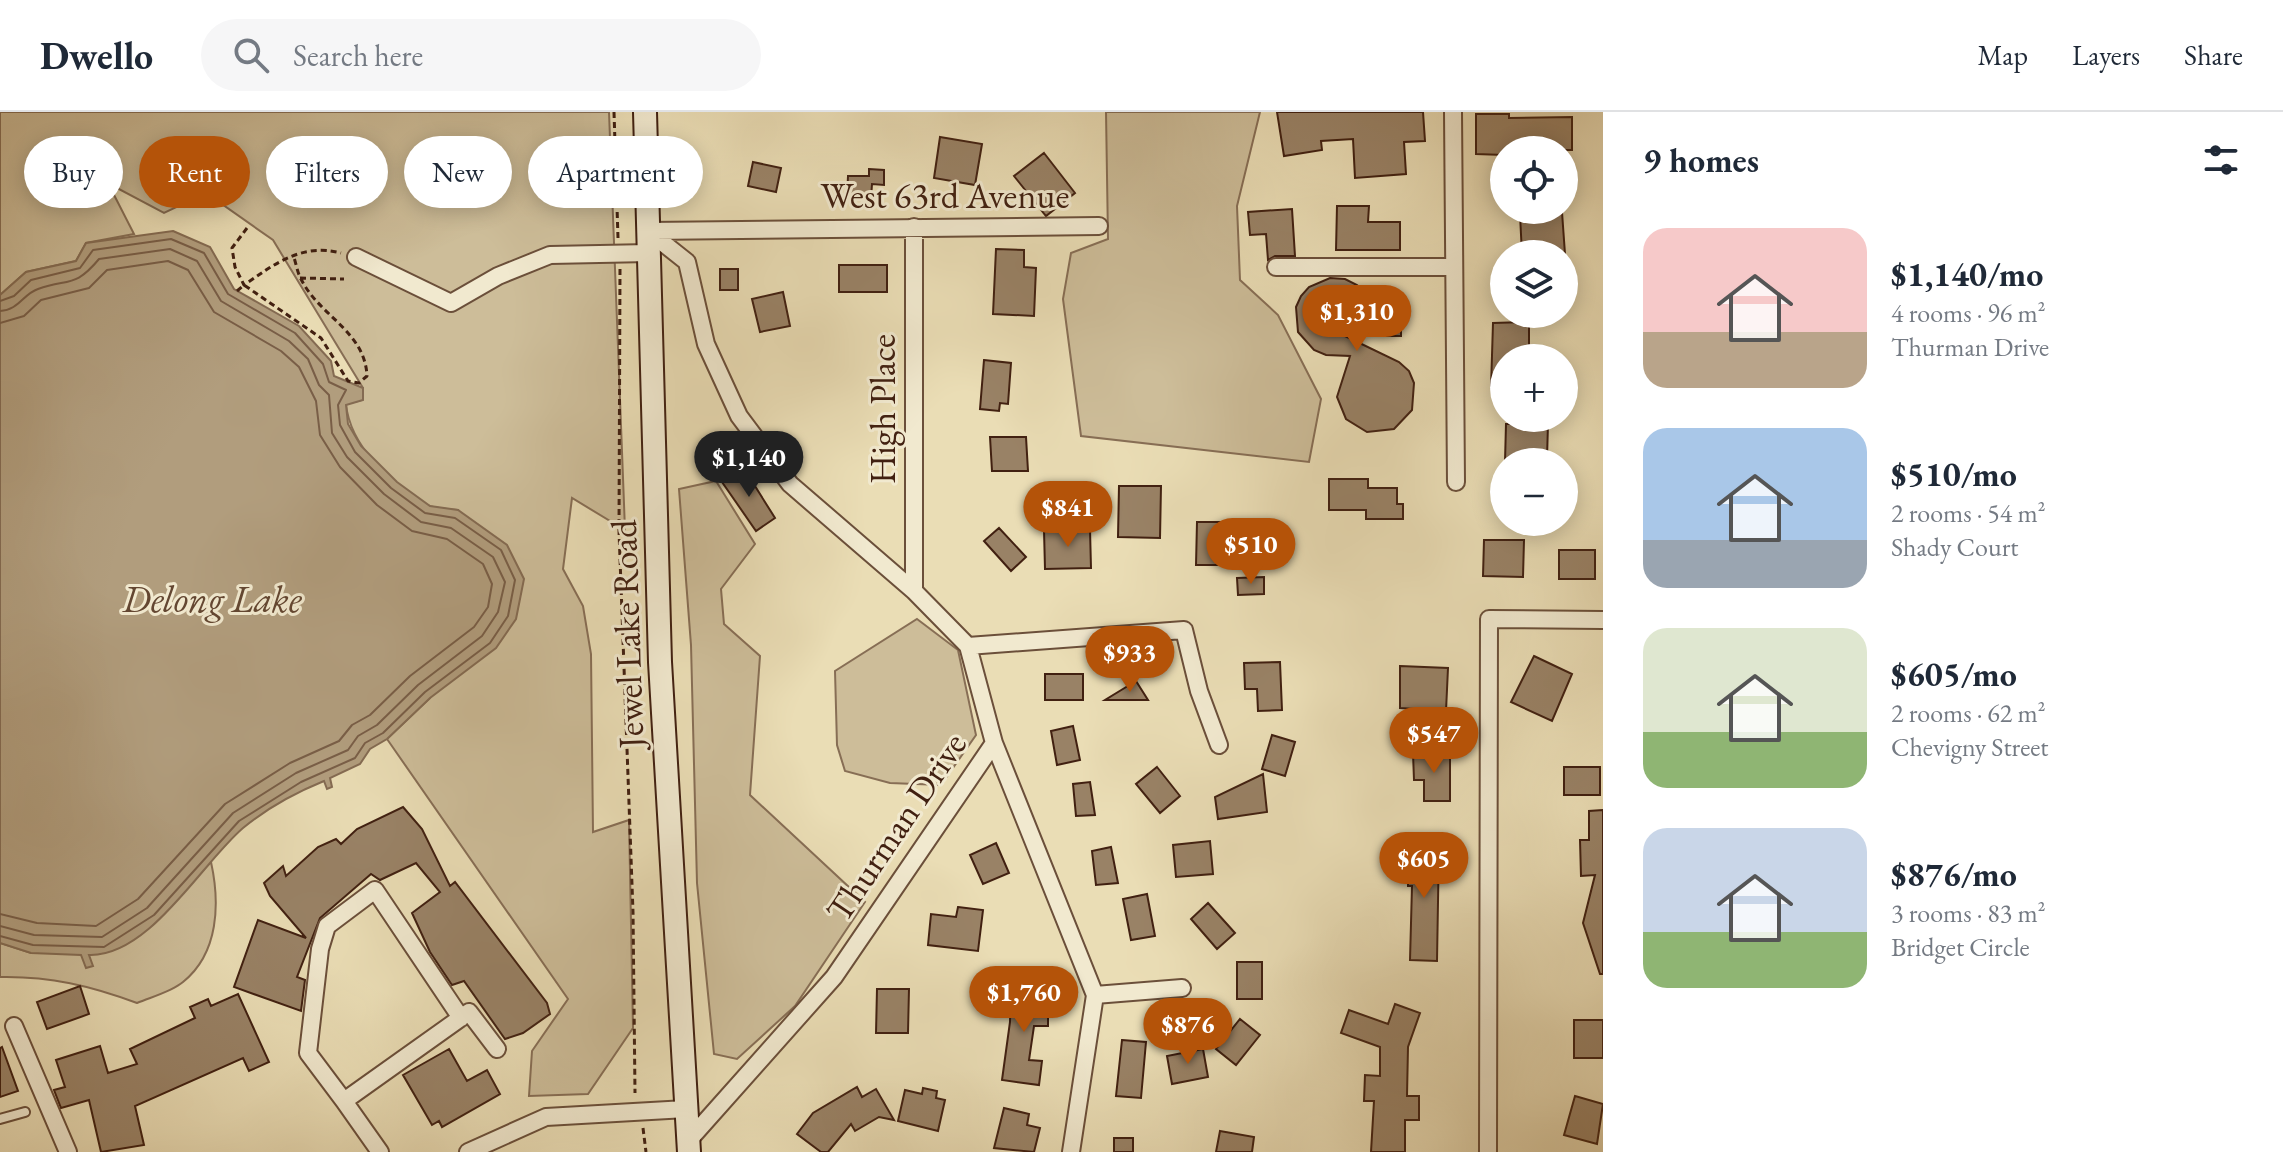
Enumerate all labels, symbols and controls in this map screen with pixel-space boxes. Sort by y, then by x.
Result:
search box [201,19,761,91]
text: Dwello [40,31,153,80]
icon: search [229,33,273,77]
text: Search here [293,36,423,75]
text: Map [1978,37,2028,73]
text: Layers [2072,37,2140,73]
text: Share [2184,37,2243,73]
chip: Buy [24,136,123,208]
chip: Rent [139,136,250,208]
chip: Filters [266,136,388,208]
chip: New [404,136,512,208]
chip: Apartment [528,136,703,208]
map controls [1490,136,1578,536]
button: locate [1490,136,1578,224]
text: 9 homes [1643,138,1759,182]
icon: filters [2199,138,2243,182]
street label: West 63rd Avenue [821,172,1069,219]
button: layers [1490,240,1578,328]
text: $1,140/mo [1891,252,2043,296]
icon: home [1707,260,1803,356]
pin: $1,310 [1292,285,1422,353]
text: $1,310 [1320,294,1394,328]
text: 4 rooms · 96 m² [1891,296,2046,330]
text: Thurman Drive [1891,330,2049,364]
street label: High Place [859,334,906,484]
button: + [1490,344,1578,432]
pin: $1,140 [684,431,814,499]
text: $1,140 [712,440,786,474]
button: − [1490,448,1578,536]
text: $510/mo [1891,452,2017,496]
icon: home [1707,460,1803,556]
pin: $841 [1021,481,1115,549]
text: $841 [1041,490,1095,524]
text: 2 rooms · 54 m² [1891,496,2046,530]
street label: Jewel Lake Road [599,518,655,752]
pin: $510 [1204,518,1298,586]
text: $510 [1224,527,1278,561]
text: Shady Court [1891,530,2018,564]
water label: Delong Lake [121,574,303,623]
pin: $933 [1083,626,1177,694]
text: $933 [1103,635,1157,669]
text: $605/mo [1891,652,2017,696]
icon: home [1707,660,1803,756]
text: 2 rooms · 62 m² [1891,696,2046,730]
pin: $547 [1387,707,1481,775]
text: $547 [1407,716,1461,750]
street label: Thurman Drive [815,723,977,931]
text: Chevigny Street [1891,730,2048,764]
pin: $605 [1377,832,1471,900]
text: $605 [1397,841,1451,875]
text: $876/mo [1891,852,2017,896]
icon: home [1707,860,1803,956]
text: 3 rooms · 83 m² [1891,896,2046,930]
text: Bridget Circle [1891,930,2030,964]
pin: $1,760 [959,966,1089,1034]
text: $1,760 [987,975,1061,1009]
pin: $876 [1141,998,1235,1066]
text: $876 [1161,1007,1215,1041]

